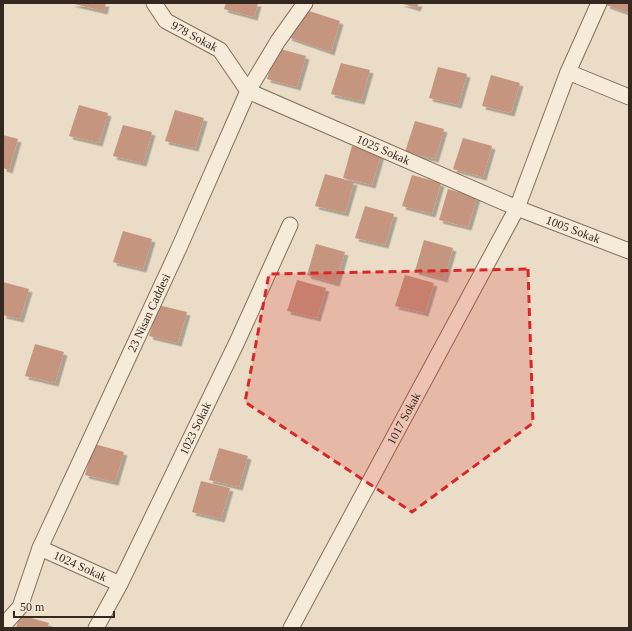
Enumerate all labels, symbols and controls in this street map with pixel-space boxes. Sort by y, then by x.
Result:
street label: 978 Sokak [169,18,220,55]
street label: 1025 Sokak [354,132,412,168]
street label: 1005 Sokak [544,213,602,246]
street label: 23 Nisan Caddesi [125,271,173,354]
street label: 1017 Sokak [384,390,423,447]
street label: 1023 Sokak [177,400,214,457]
street label: 1024 Sokak [51,548,109,584]
scale bar [14,593,114,619]
text: 50 m [20,600,45,614]

